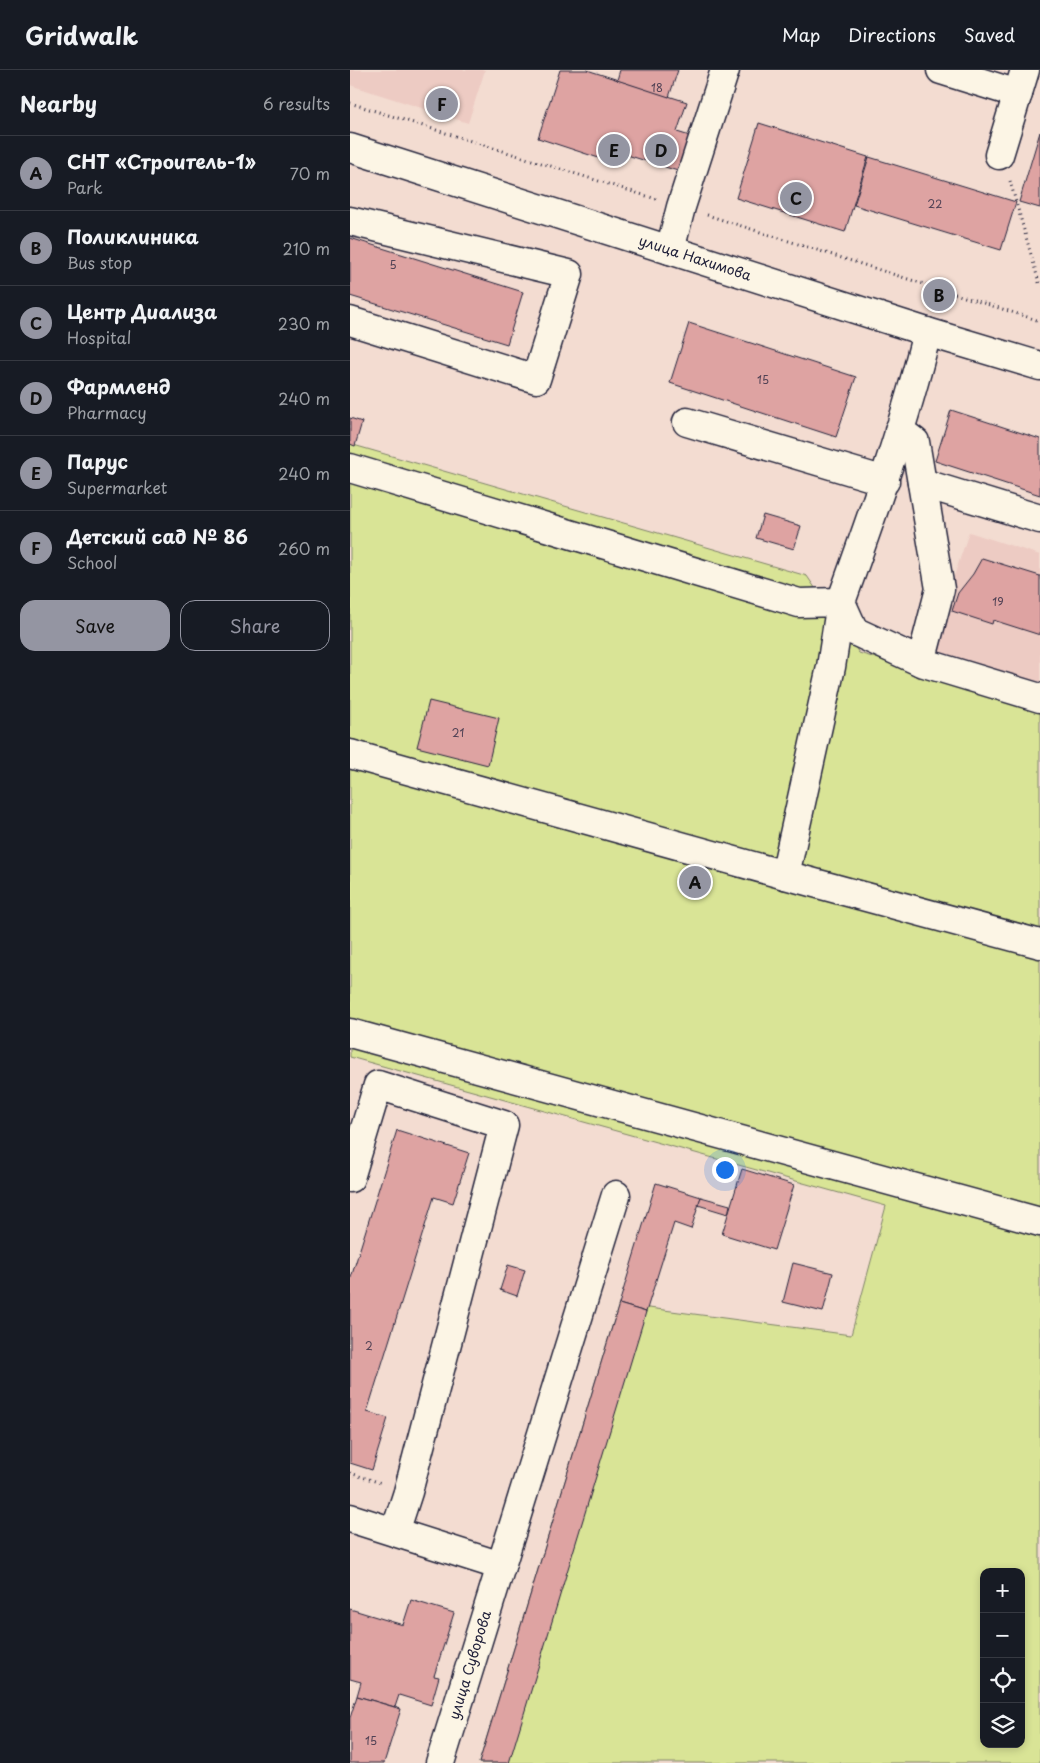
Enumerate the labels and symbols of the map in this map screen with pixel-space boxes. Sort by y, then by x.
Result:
house number: 18 [651,79,663,96]
pin: F [426,85,458,123]
pin: E [598,131,630,169]
pin: D [645,131,677,169]
pin: C [780,179,812,217]
house number: 22 [928,195,942,212]
street label: улица Нахимова [636,229,754,286]
house number: 5 [389,256,397,273]
pin: B [923,276,955,314]
house number: 15 [757,371,769,388]
house number: 19 [992,593,1004,610]
house number: 21 [452,724,464,741]
pin: A [679,863,711,901]
your location [712,1157,738,1183]
house number: 2 [365,1337,373,1354]
street label: улица Суворова [443,1608,496,1722]
house number: 15 [365,1732,377,1749]

